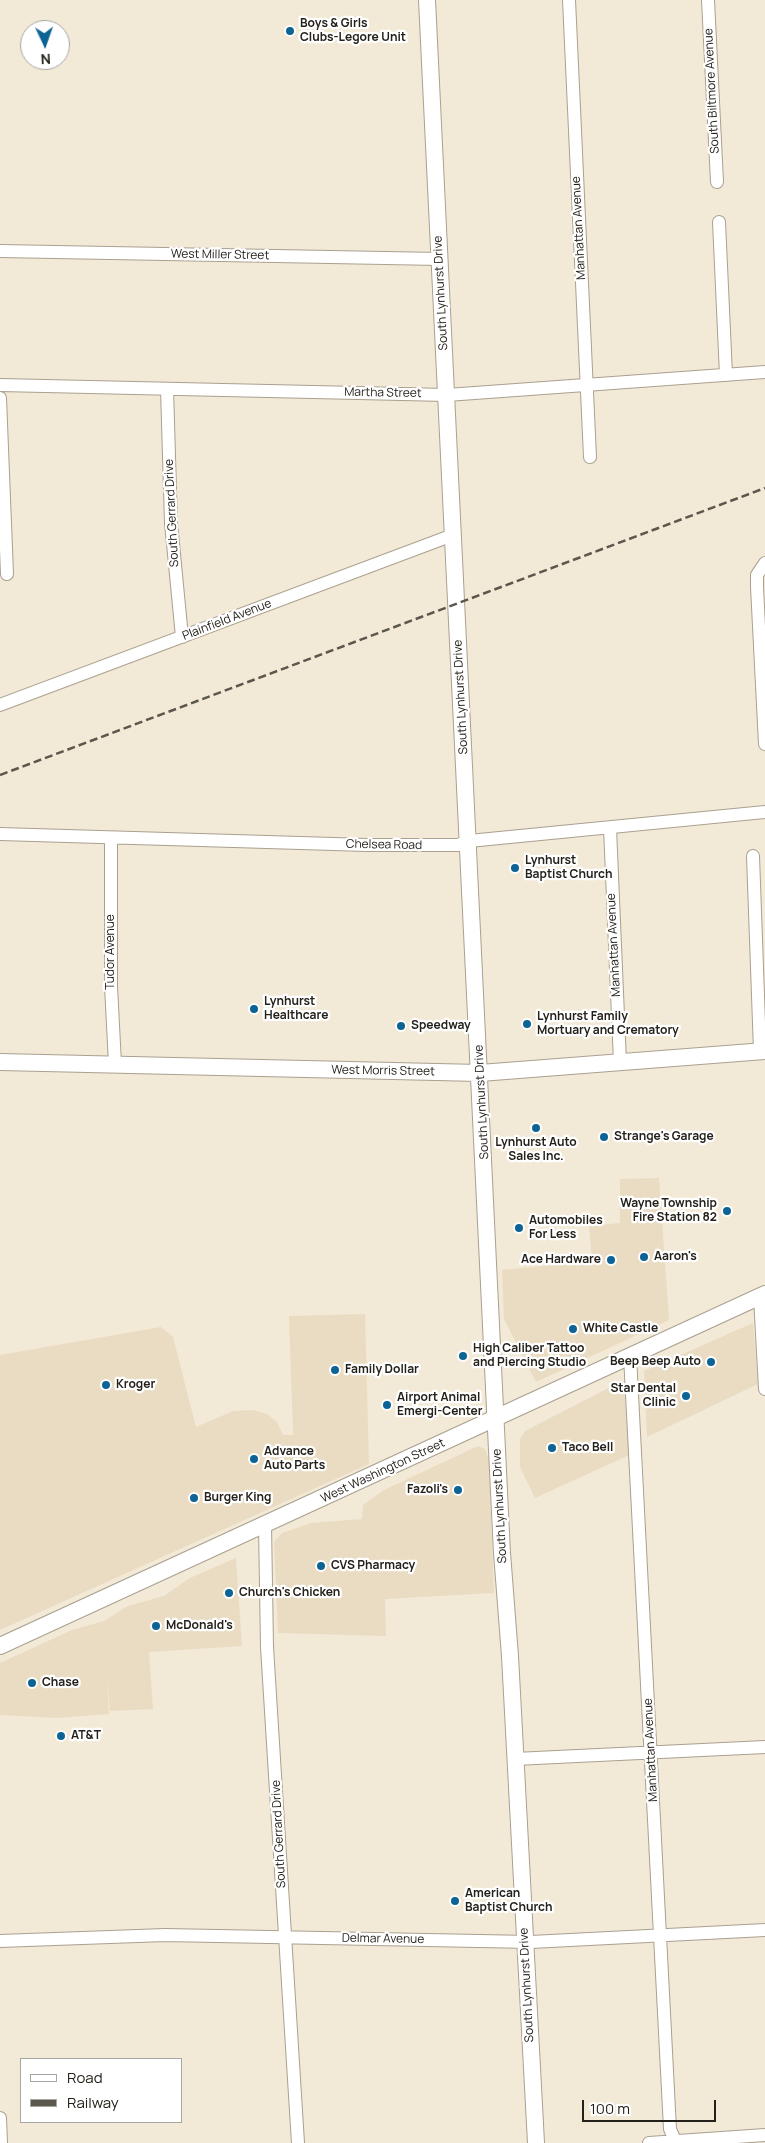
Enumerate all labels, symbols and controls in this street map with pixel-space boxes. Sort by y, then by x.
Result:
place label: Boys & Girls Clubs-Legore Unit [300,17,406,45]
north arrow [20,20,70,70]
marker: Boys & Girls Clubs-Legore Unit [284,25,296,37]
street label: South Biltmore Avenue [702,28,722,154]
text: N [40,50,51,69]
street label: Manhattan Avenue [569,176,589,280]
street label: South Lynhurst Drive [431,235,451,351]
street label: West Miller Street [171,247,269,263]
street label: Martha Street [344,385,422,401]
street label: South Gerrard Drive [162,459,182,567]
street label: Plainfield Avenue [180,596,274,644]
street label: South Lynhurst Drive [451,639,471,755]
street label: Chelsea Road [346,837,422,853]
place label: Lynhurst Baptist Church [525,854,612,882]
marker: Lynhurst Baptist Church [509,862,521,874]
street label: Manhattan Avenue [604,893,624,997]
street label: Tudor Avenue [104,914,118,990]
place label: Lynhurst Healthcare [264,995,328,1023]
marker: Lynhurst Healthcare [248,1003,260,1015]
place label: Lynhurst Family Mortuary and Crematory [537,1010,679,1038]
marker: Lynhurst Family Mortuary and Crematory [521,1018,533,1030]
place label: Speedway [411,1019,471,1033]
marker: Speedway [395,1020,407,1032]
street label: South Lynhurst Drive [472,1044,492,1160]
street label: West Morris Street [331,1063,435,1079]
marker: Lynhurst Auto Sales Inc. [530,1122,542,1134]
place label: Strange's Garage [614,1130,714,1144]
marker: Strange's Garage [598,1131,610,1143]
place label: Lynhurst Auto Sales Inc. [495,1136,577,1164]
place label: Wayne Township Fire Station 82 [620,1197,717,1225]
marker: Wayne Township Fire Station 82 [721,1205,733,1217]
place label: Automobiles For Less [529,1214,603,1242]
marker: Automobiles For Less [513,1222,525,1234]
place label: Aaron's [654,1250,697,1264]
marker: Aaron's [638,1251,650,1263]
place label: Ace Hardware [521,1253,601,1267]
marker: Ace Hardware [605,1254,617,1266]
place label: White Castle [583,1322,658,1336]
marker: White Castle [567,1323,579,1335]
place label: High Caliber Tattoo and Piercing Studio [473,1342,586,1370]
marker: High Caliber Tattoo and Piercing Studio [457,1350,469,1362]
place label: Beep Beep Auto [610,1355,701,1369]
marker: Beep Beep Auto [705,1356,717,1368]
place label: Family Dollar [345,1363,419,1377]
marker: Family Dollar [329,1364,341,1376]
place label: Kroger [116,1378,155,1392]
marker: Kroger [100,1379,112,1391]
place label: Star Dental Clinic [610,1382,676,1410]
marker: Star Dental Clinic [680,1390,692,1402]
place label: Airport Animal Emergi-Center [397,1391,483,1419]
marker: Airport Animal Emergi-Center [381,1399,393,1411]
street label: West Washington Street [319,1436,447,1506]
place label: Taco Bell [562,1441,613,1455]
marker: Taco Bell [546,1442,558,1454]
place label: Advance Auto Parts [264,1445,325,1473]
street label: South Lynhurst Drive [490,1448,510,1564]
marker: Advance Auto Parts [248,1453,260,1465]
place label: Fazoli's [407,1483,448,1497]
marker: Fazoli's [452,1484,464,1496]
place label: Burger King [204,1491,271,1505]
marker: Burger King [188,1492,200,1504]
place label: CVS Pharmacy [331,1559,415,1573]
marker: CVS Pharmacy [315,1560,327,1572]
place label: Church's Chicken [239,1586,340,1600]
marker: Church's Chicken [223,1587,235,1599]
place label: McDonald's [166,1619,233,1633]
marker: McDonald's [150,1620,162,1632]
place label: Chase [42,1676,79,1690]
marker: Chase [26,1677,38,1689]
street label: Manhattan Avenue [641,1698,661,1802]
place label: AT&T [71,1729,101,1743]
marker: AT&T [55,1730,67,1742]
street label: South Gerrard Drive [269,1780,289,1888]
place label: American Baptist Church [465,1887,552,1915]
marker: American Baptist Church [449,1895,461,1907]
street label: South Lynhurst Drive [517,1927,537,2043]
street label: Delmar Avenue [342,1931,424,1947]
legend [20,2058,182,2123]
text: Road [67,2067,103,2088]
scale bar [585,2090,719,2122]
text: Railway [67,2092,119,2113]
text: 100 m [590,2098,630,2119]

